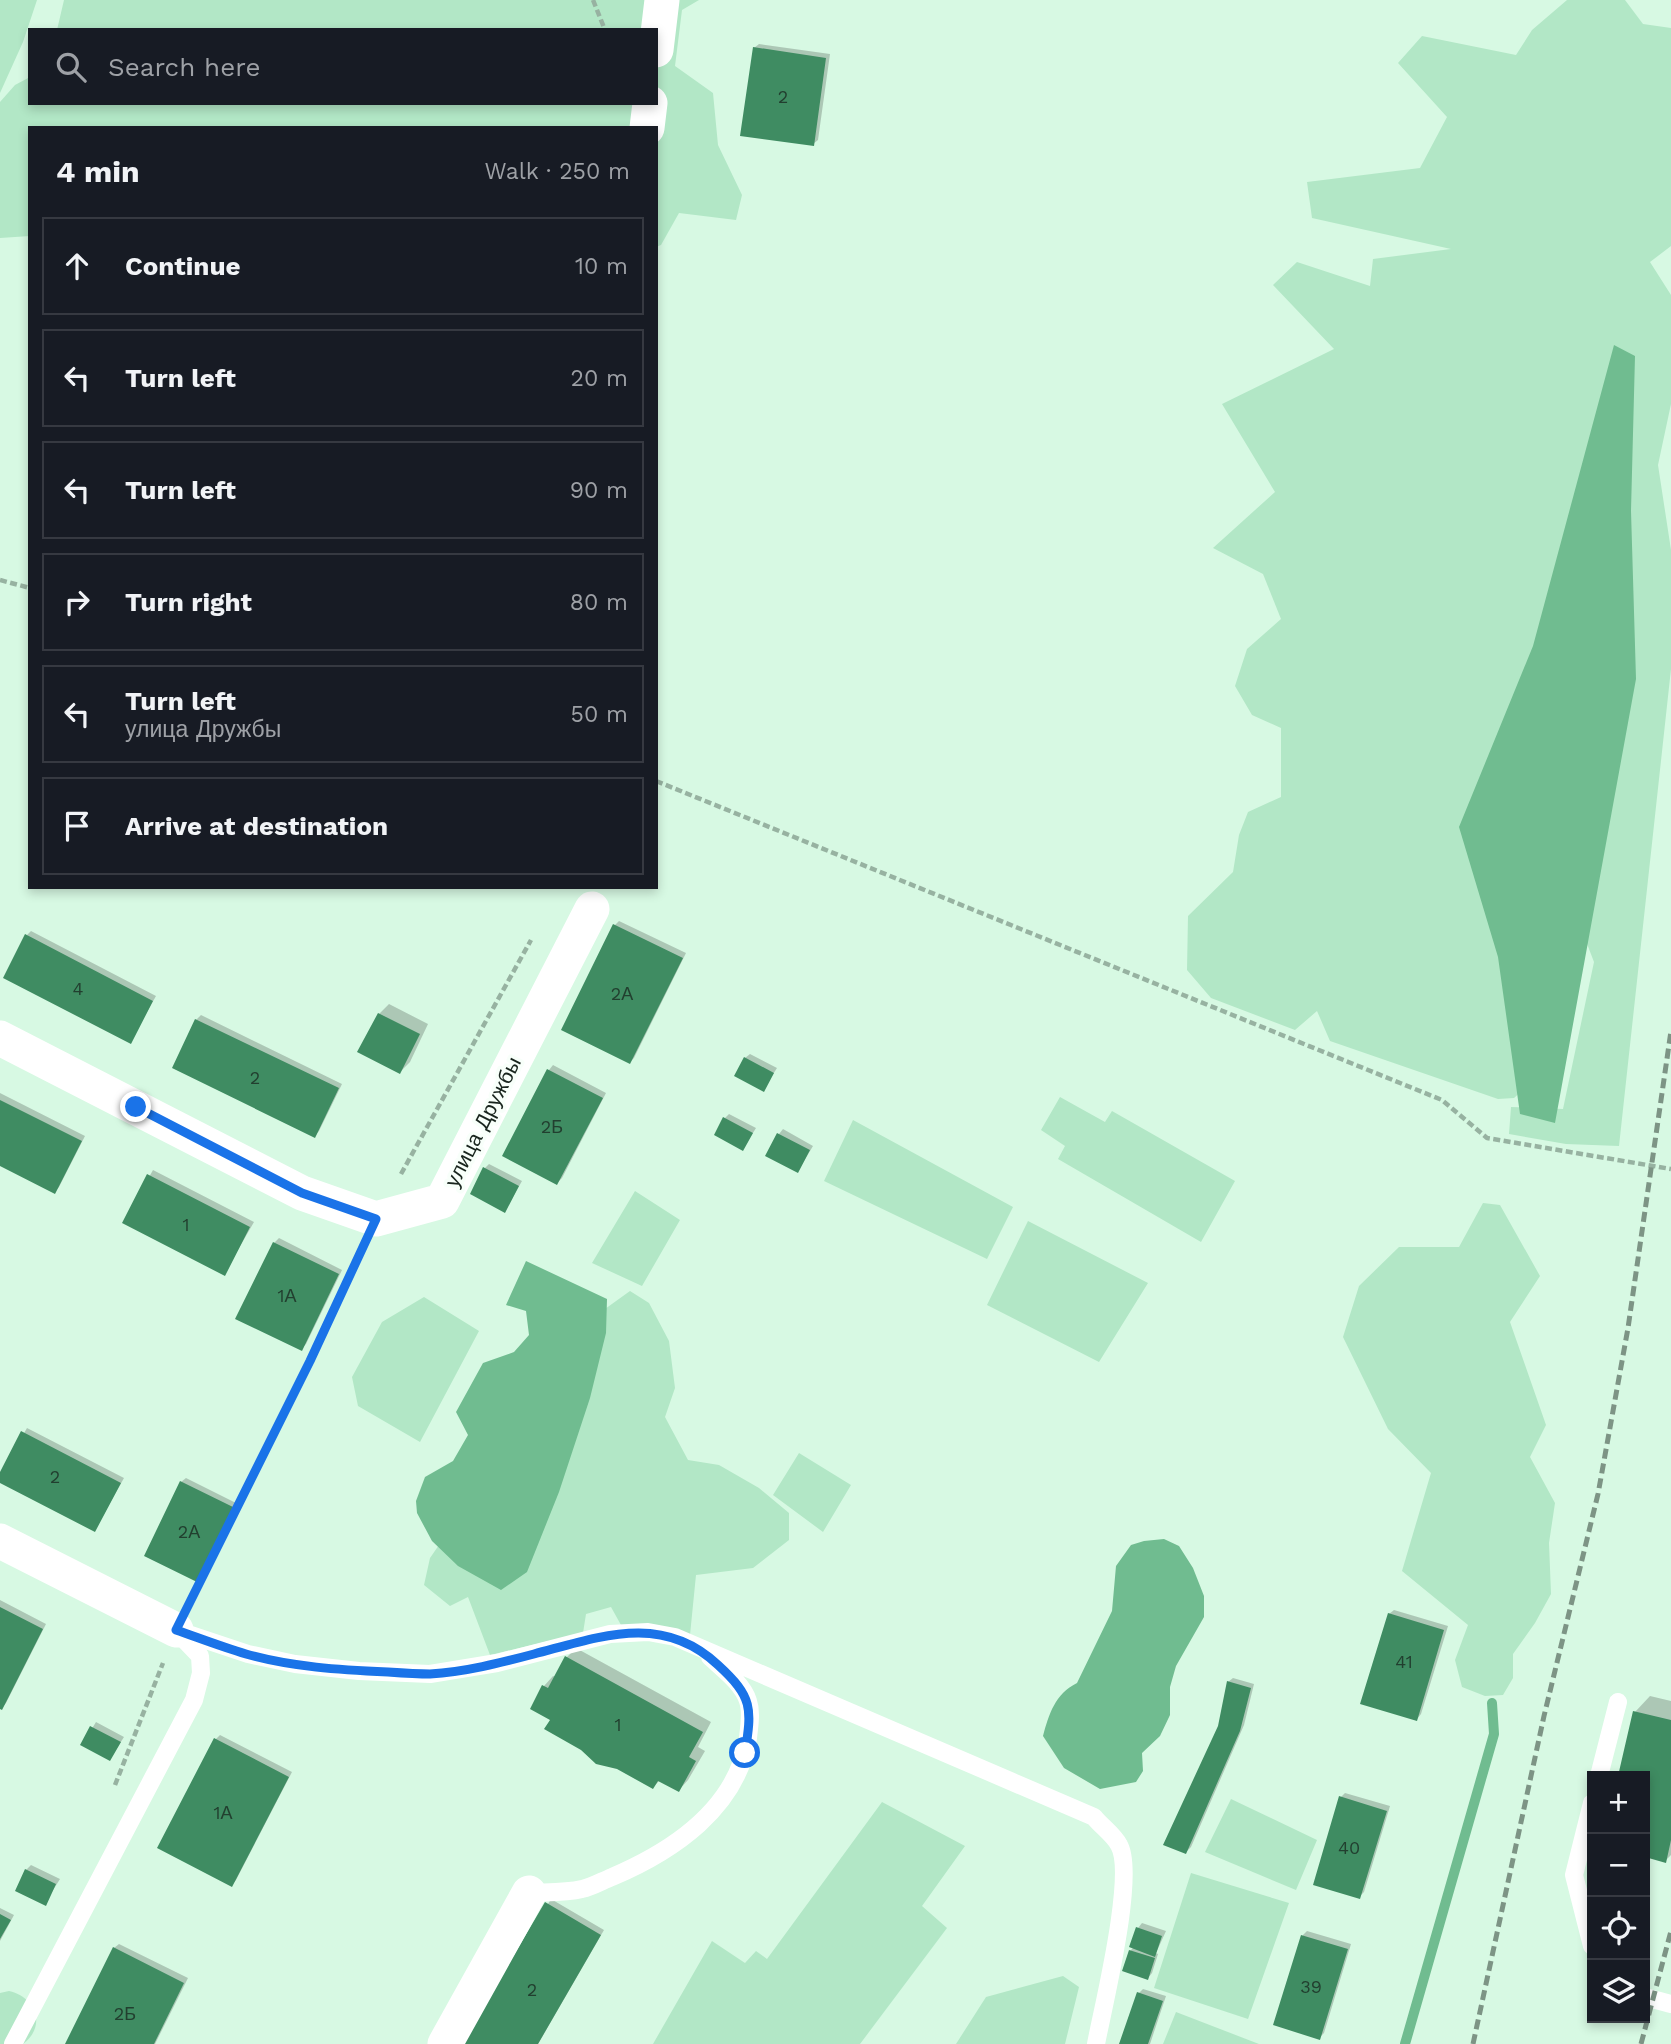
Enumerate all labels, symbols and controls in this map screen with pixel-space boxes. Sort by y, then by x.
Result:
search box [28,28,658,105]
icon: search [52,48,90,86]
text: Search here [108,52,260,82]
house number: 2 [778,86,788,107]
text: 4 min [56,154,140,189]
text: Walk · 250 m [484,158,630,185]
icon: ahead [58,247,96,285]
text: Continue [125,251,241,281]
text: 10 m [575,253,628,280]
icon: left [58,359,96,397]
text: Turn left [125,363,236,393]
text: 20 m [571,365,628,392]
icon: left [58,471,96,509]
text: Turn left [125,475,236,505]
text: 90 m [570,477,628,504]
icon: right [58,583,96,621]
text: Turn right [125,587,252,617]
text: 80 m [570,589,628,616]
text: Turn left [125,686,236,716]
icon: left [58,695,96,733]
text: 50 m [571,701,628,728]
text: улица Дружбы [125,716,281,743]
icon: arrive [58,807,96,845]
text: Arrive at destination [125,811,388,841]
house number: 4 [73,978,84,999]
house number: 2А [611,983,633,1004]
street label: улица Дружбы [439,1053,526,1191]
house number: 2 [250,1067,260,1088]
route end [120,1091,151,1122]
house number: 2Б [541,1116,563,1137]
house number: 1 [182,1214,190,1235]
house number: 1А [277,1285,297,1306]
house number: 2 [50,1466,60,1487]
house number: 2А [178,1521,200,1542]
house number: 41 [1395,1651,1413,1672]
house number: 1 [614,1714,622,1735]
route start [729,1737,760,1768]
map controls [1587,1771,1650,2023]
button: + [1587,1771,1650,1834]
house number: 1А [213,1802,233,1823]
button: − [1587,1834,1650,1897]
house number: 40 [1338,1837,1360,1858]
button: locate [1587,1897,1650,1960]
button: layers [1587,1960,1650,2023]
house number: 39 [1300,1976,1322,1997]
house number: 2 [527,1979,537,2000]
house number: 2Б [114,2003,136,2024]

